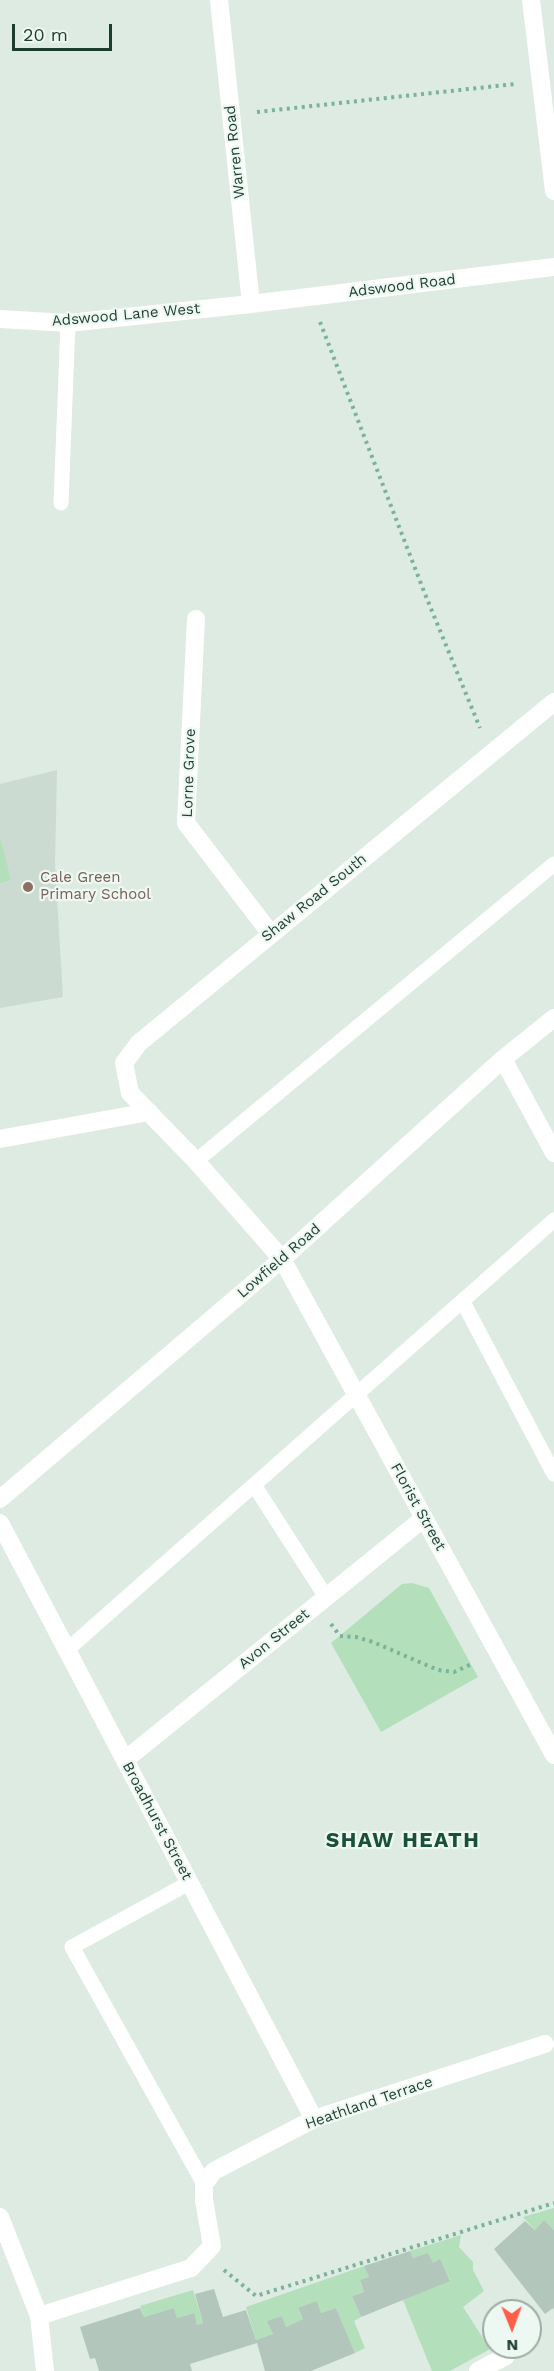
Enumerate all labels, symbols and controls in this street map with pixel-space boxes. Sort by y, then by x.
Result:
scale bar [15,12,116,50]
text: 20 m [23,24,68,45]
street label: Warren Road [221,104,249,200]
street label: Adswood Road [347,270,457,302]
street label: Adswood Lane West [51,300,201,330]
street label: Lorne Grove [178,728,200,818]
street label: Shaw Road South [258,850,370,946]
place label: Cale Green Primary School [40,869,151,904]
marker: Cale Green Primary School [21,880,35,894]
street label: Lowfield Road [234,1220,324,1302]
street label: Florist Street [387,1460,449,1554]
street label: Avon Street [235,1605,313,1673]
street label: Broadhurst Street [118,1759,196,1883]
district label: SHAW HEATH [326,1828,480,1854]
street label: Heathland Terrace [303,2073,435,2133]
north arrow [482,2299,542,2359]
text: N [506,2336,518,2355]

